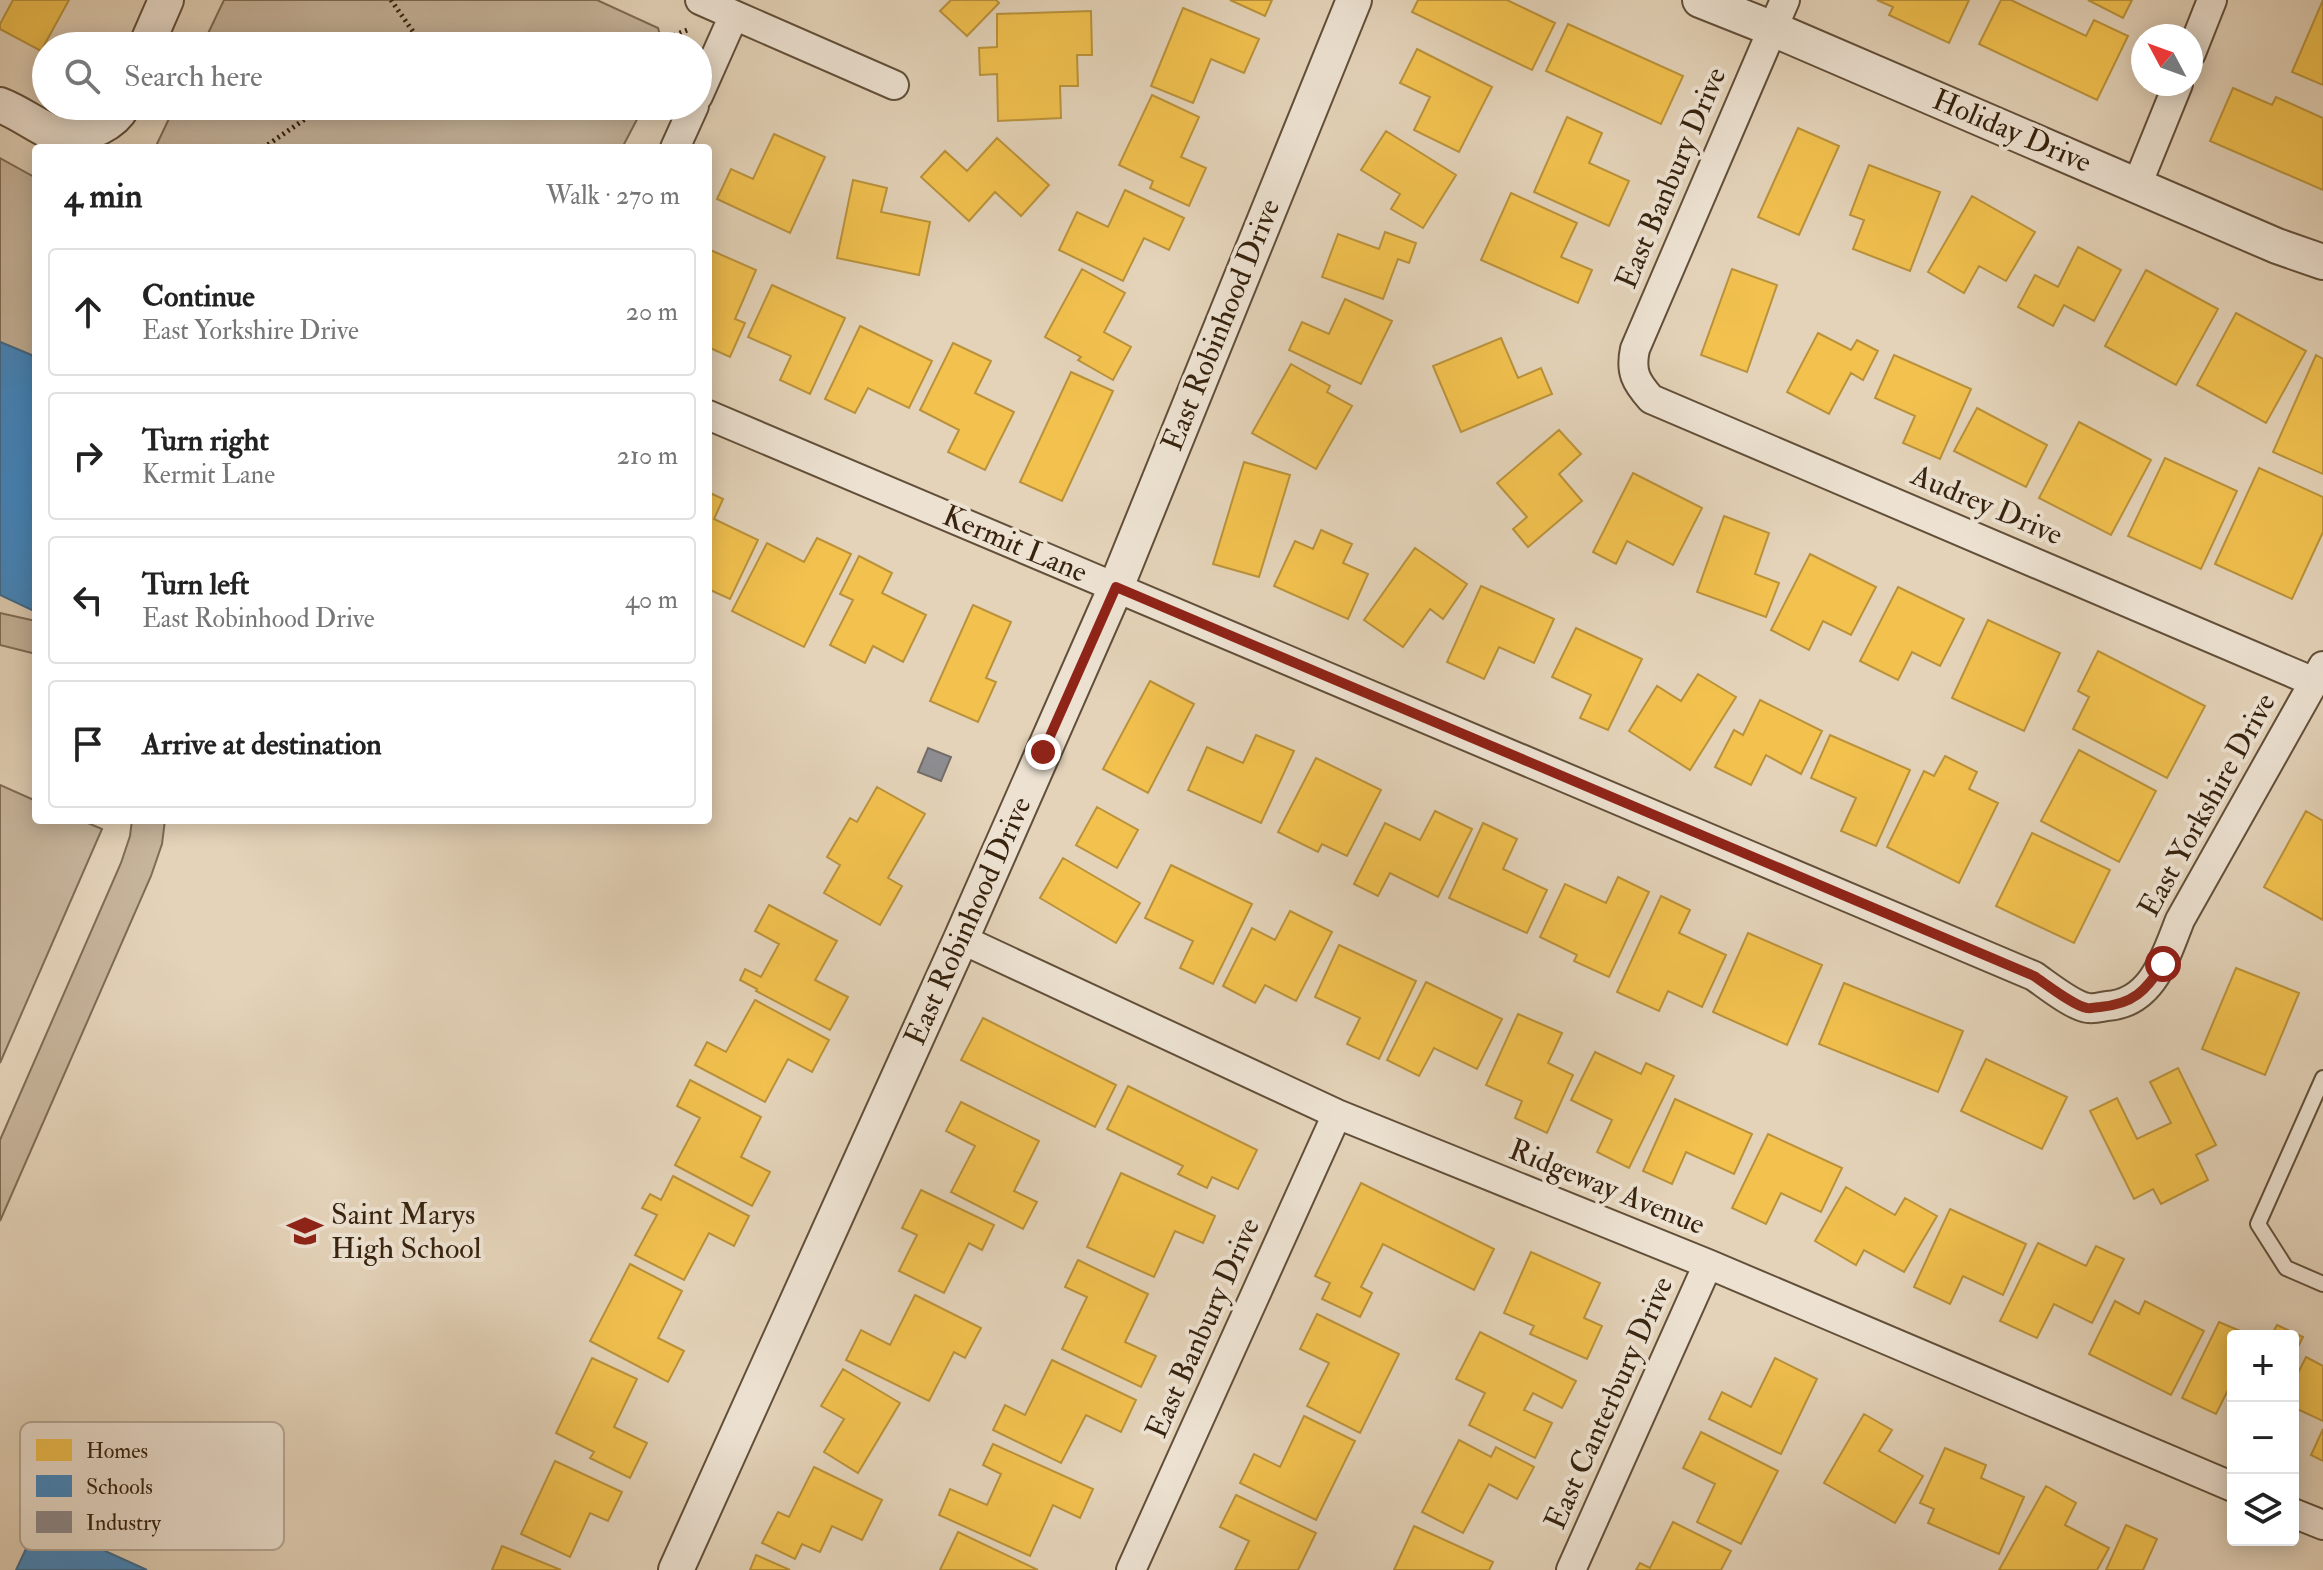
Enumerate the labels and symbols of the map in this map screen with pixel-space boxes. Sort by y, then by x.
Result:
north arrow [2131,24,2203,96]
street label: East Banbury Drive [1608,62,1734,294]
street label: Holiday Drive [1927,81,2097,181]
street label: East Robinhood Drive [1154,194,1288,456]
street label: Audrey Drive [1905,456,2068,553]
street label: Kermit Lane [937,497,1093,591]
street label: East Yorkshire Drive [2130,687,2284,923]
route end [1025,734,1061,770]
street label: East Robinhood Drive [897,791,1039,1051]
route start [2145,946,2181,982]
street label: Ridgeway Avenue [1504,1131,1710,1243]
place label: Saint Marys High School [331,1196,482,1267]
school or university icon: Saint Marys High School [286,1212,324,1250]
street label: East Banbury Drive [1138,1212,1268,1444]
street label: East Canterbury Drive [1537,1271,1681,1535]
legend [20,1422,284,1550]
text: Homes [86,1437,148,1465]
text: Schools [86,1473,153,1501]
text: Industry [86,1509,161,1537]

